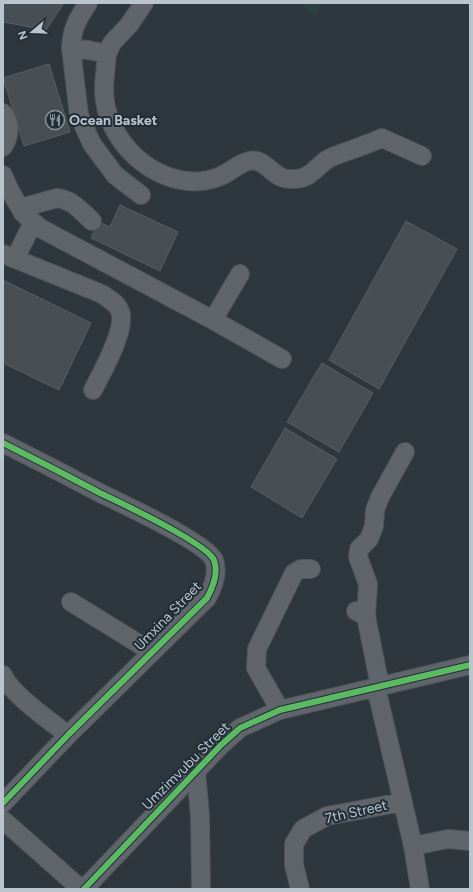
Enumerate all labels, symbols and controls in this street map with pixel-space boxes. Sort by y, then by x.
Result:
north arrow [12,12,52,52]
text: N [15,29,31,41]
restaurant icon: Ocean Basket [44,109,66,131]
place label: Ocean Basket [69,112,158,129]
street label: Umxina Street [131,578,205,654]
street label: Umzimvubu Street [138,718,234,814]
street label: 7th Street [323,797,389,827]

